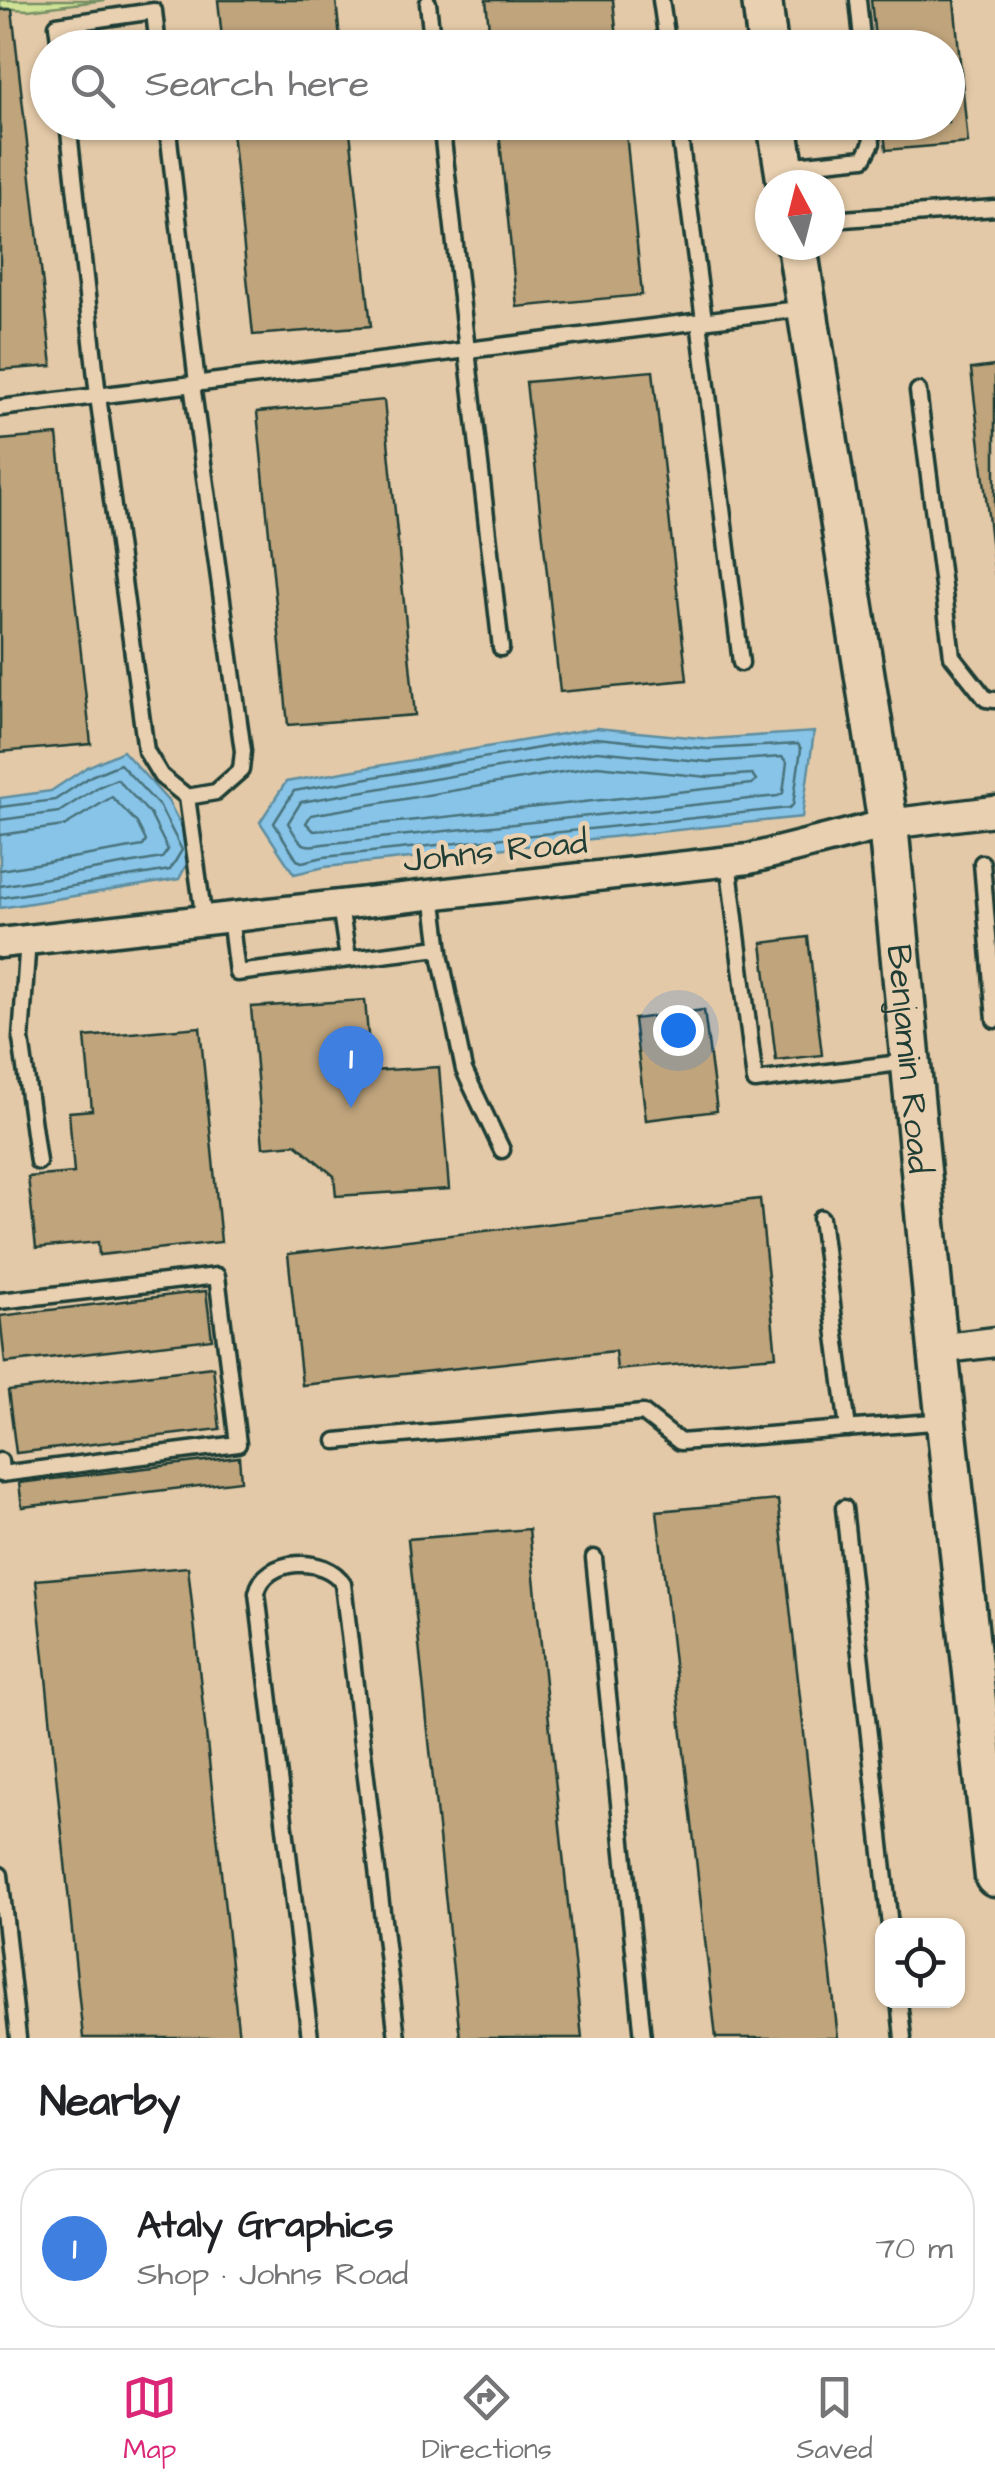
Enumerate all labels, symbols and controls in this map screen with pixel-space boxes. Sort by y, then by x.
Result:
search box [30,30,965,140]
icon: search [65,58,120,113]
text: Search here [145,59,369,111]
north arrow [755,170,845,260]
street label: Johns Road [401,817,590,886]
street label: Benjamin Road [874,942,944,1176]
your location [653,1005,704,1056]
pin: 1 [318,1026,384,1108]
map controls [875,1918,965,2008]
button: locate [875,1918,965,2008]
text: Nearby [40,2074,180,2132]
text: Ataly Graphics [137,2200,394,2252]
text: 1 [72,2226,77,2271]
text: 70 m [875,2226,953,2271]
text: Shop · Johns Road [137,2252,409,2297]
tab: Map [122,2370,177,2469]
tab: Directions [422,2370,552,2469]
tab: Saved [796,2370,873,2469]

